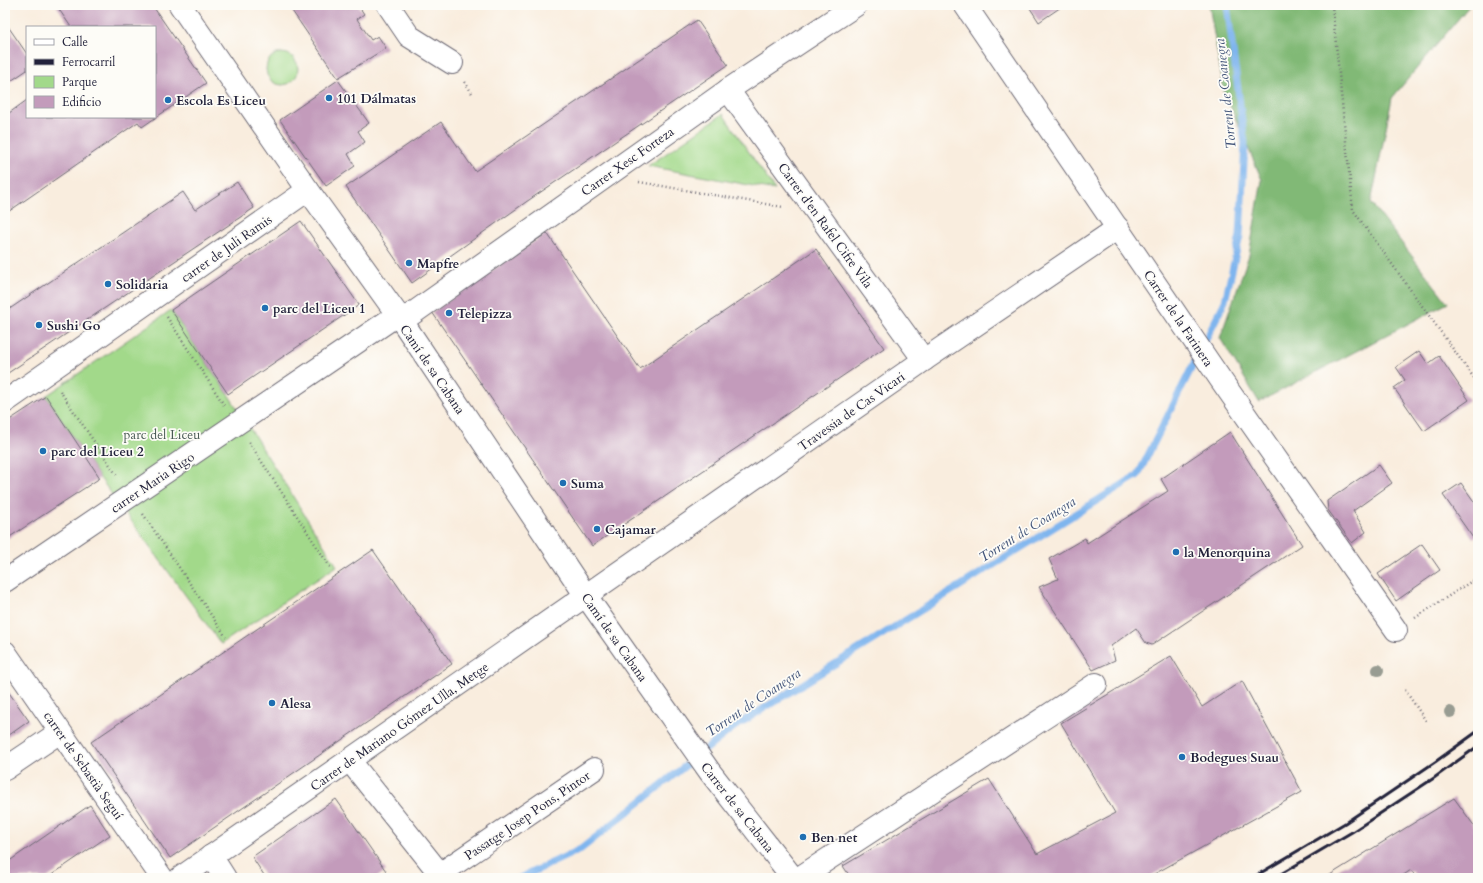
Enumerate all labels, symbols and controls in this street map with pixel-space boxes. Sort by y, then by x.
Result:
legend [26,26,156,118]
text: Calle [62,34,88,50]
water label: Torrent de Coanegra [1210,38,1241,150]
text: Ferrocarril [62,54,115,70]
text: Parque [62,74,97,90]
place label: 101 Dálmatas [337,90,416,108]
place label: Escola Es Liceu [176,92,266,110]
marker: 101 Dálmatas [324,93,334,103]
text: Edificio [62,94,102,110]
marker: Escola Es Liceu [163,95,173,105]
street label: Carrer Xesc Forteza [577,123,678,201]
street label: Carrer d'en Rafel Cifre Vila [774,159,877,292]
street label: carrer de Juli Ramis [178,211,276,287]
place label: Mapfre [417,255,459,273]
marker: Mapfre [404,258,414,268]
street label: Carrer de la Farinera [1139,267,1217,371]
place label: Solidaria [116,276,169,294]
marker: Solidaria [103,279,113,289]
place label: parc del Liceu 1 [273,300,366,318]
marker: parc del Liceu 1 [260,303,270,313]
place label: Telepizza [457,305,513,323]
marker: Telepizza [444,308,454,318]
place label: Sushi Go [47,317,101,335]
marker: Sushi Go [34,320,44,330]
street label: Camí de sa Cabana [395,321,469,418]
street label: Travessia de Cas Vicari [795,368,909,456]
park label: parc del Liceu [124,426,200,444]
place label: parc del Liceu 2 [51,443,144,461]
marker: parc del Liceu 2 [38,446,48,456]
street label: carrer Maria Rigo [107,448,198,518]
place label: Suma [571,475,604,493]
marker: Suma [558,478,568,488]
water label: Torrent de Coanegra [975,492,1079,567]
place label: Cajamar [605,521,657,539]
marker: Cajamar [592,524,602,534]
place label: la Menorquina [1184,544,1271,562]
marker: la Menorquina [1171,547,1181,557]
street label: Camí de sa Cabana [577,590,652,686]
street label: Carrer de Mariano Gómez Ulla, Metge [307,658,492,796]
water label: Torrent de Coanegra [702,664,805,741]
place label: Alesa [280,695,312,713]
marker: Alesa [267,698,277,708]
street label: carrer de Sebastià Seguí [39,708,128,824]
place label: Bodegues Suau [1190,749,1280,767]
marker: Bodegues Suau [1177,752,1187,762]
street label: Carrer de sa Cabana [696,759,778,857]
street label: Passatge Josep Pons, Pintor [461,767,594,865]
place label: Ben net [811,829,858,847]
marker: Ben net [798,832,808,842]

